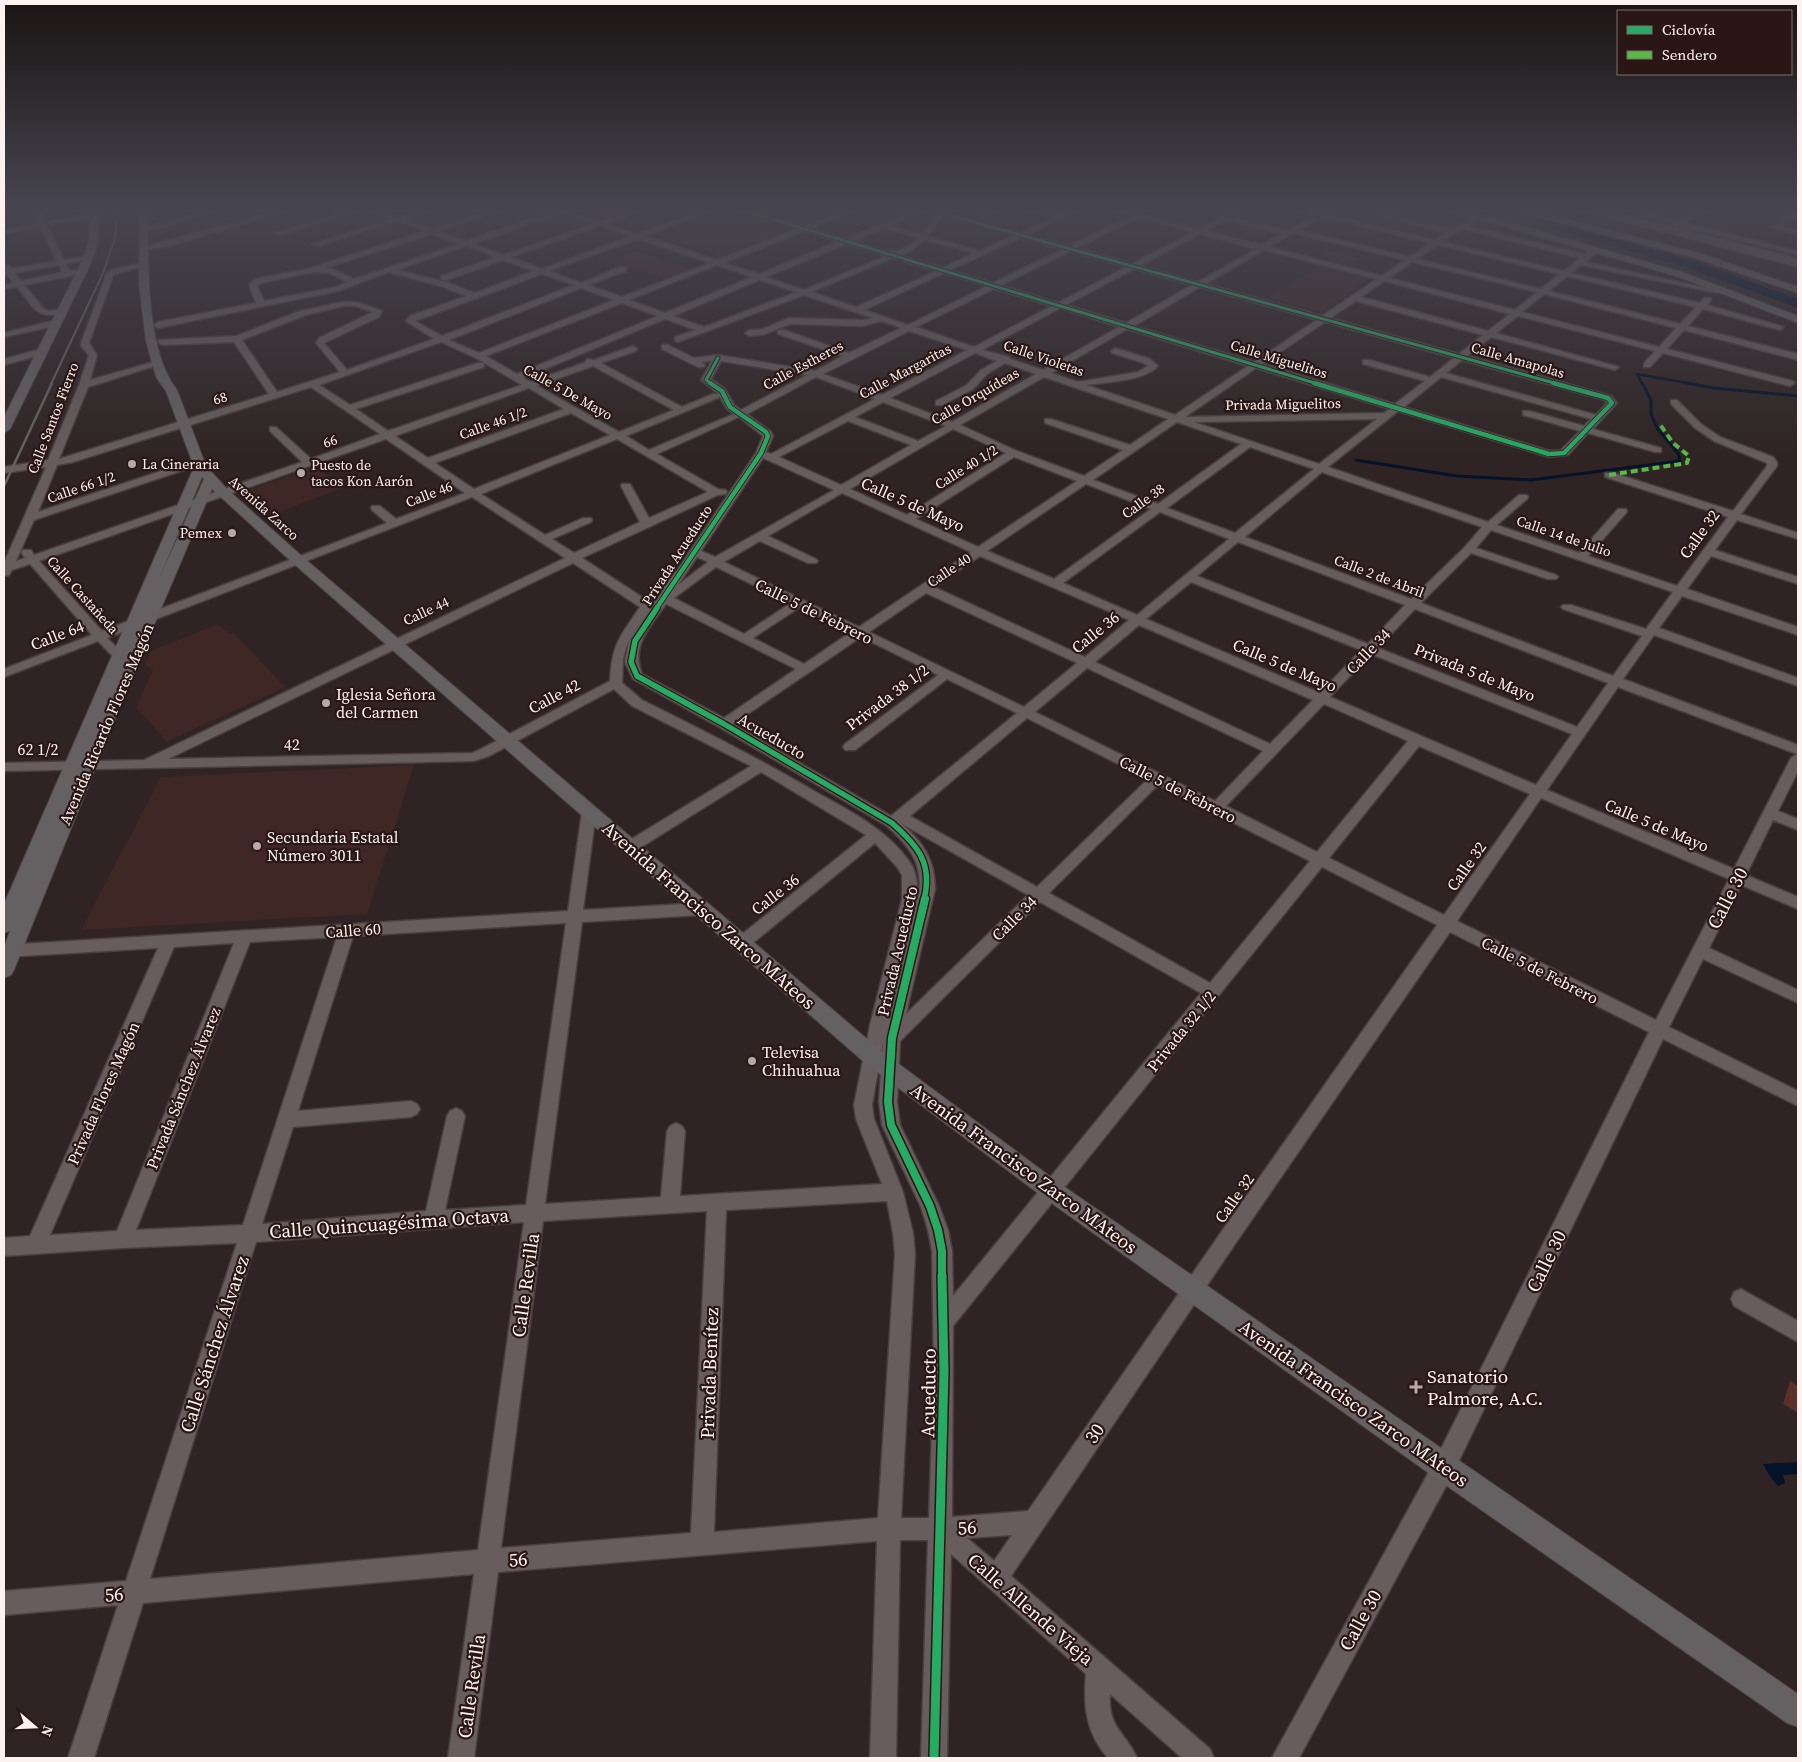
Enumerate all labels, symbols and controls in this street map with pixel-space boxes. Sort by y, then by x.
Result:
legend [1617,10,1792,75]
text: Ciclovía [1662,19,1716,40]
text: Sendero [1662,44,1717,65]
street label: Calle Estheres [759,335,847,395]
street label: Calle Violetas [1001,335,1087,381]
street label: Calle Miguelitos [1228,335,1330,383]
street label: Calle Amapolas [1469,337,1567,383]
street label: Calle Margaritas [855,338,955,404]
street label: Calle Santos Fierro [23,359,84,476]
street label: Calle 5 De Mayo [520,359,617,425]
street label: Calle Orquídeas [927,363,1023,429]
street label: 68 [210,386,230,410]
street label: Privada Miguelitos [1225,393,1341,415]
street label: Calle 46 1/2 [456,402,530,444]
street label: 66 [320,429,340,453]
street label: Calle 40 1/2 [931,440,1001,494]
place label: La Cineraria [142,454,220,474]
place label: Puesto de tacos Kon Aarón [311,455,414,491]
marker: La Cineraria [126,458,138,470]
street label: Calle 66 1/2 [44,466,118,508]
marker: Puesto de tacos Kon Aarón [295,467,307,479]
street label: Avenida Zarco [224,471,304,545]
street label: Calle 5 de Mayo [858,471,968,537]
street label: Calle 46 [403,476,455,512]
street label: Calle 38 [1117,479,1169,523]
street label: Privada Acueducto [637,501,717,609]
street label: Calle 32 [1674,505,1724,563]
street label: Calle 14 de Julio [1514,510,1614,562]
place label: Pemex [180,523,223,543]
marker: Pemex [226,527,238,539]
street label: Calle 40 [923,548,975,592]
street label: Calle 2 de Abril [1331,550,1427,602]
street label: Calle Castañeda [42,552,124,639]
street label: Calle 5 de Febrero [751,573,877,649]
street label: Calle 44 [400,592,452,630]
street label: Calle 36 [1066,606,1124,658]
street label: Calle 64 [27,615,87,655]
street label: Avenida Ricardo Flores Magón [53,620,159,828]
street label: Calle 34 [1341,623,1395,679]
street label: Calle 5 de Mayo [1230,633,1341,697]
street label: Privada 5 de Mayo [1411,638,1539,706]
street label: Privada 38 1/2 [841,659,933,735]
street label: Calle 42 [524,673,584,719]
place label: Iglesia Señora del Carmen [336,683,437,723]
marker: Iglesia Señora del Carmen [320,697,332,709]
street label: Acueducto [734,708,810,764]
street label: 42 [284,733,300,755]
street label: 62 1/2 [17,738,59,760]
street label: Calle 5 de Febrero [1116,750,1240,828]
street label: Calle 5 de Mayo [1602,793,1713,857]
street label: Avenida Francisco Zarco MAteos [597,815,821,1015]
place label: Secundaria Estatal Número 3011 [267,826,399,866]
street label: Calle 32 [1441,837,1491,895]
marker: Secundaria Estatal Número 3011 [251,840,263,852]
street label: Calle 30 [1700,863,1754,933]
street label: Calle 36 [746,868,804,920]
street label: Privada Acueducto [871,884,923,1018]
street label: Calle 34 [987,891,1041,945]
street label: Calle 60 [324,917,382,943]
street label: Calle 5 de Febrero [1478,931,1602,1009]
street label: Privada 32 1/2 [1142,986,1220,1076]
street label: Privada Sánchez Álvarez [140,1004,226,1172]
street label: Privada Flores Magón [62,1018,145,1168]
place label: Televisa Chihuahua [762,1041,841,1081]
marker: Televisa Chihuahua [746,1055,758,1067]
street label: Avenida Francisco Zarco MAteos [905,1077,1143,1259]
street label: Calle 32 [1209,1169,1259,1227]
street label: Calle Quincuagésima Octava [268,1202,510,1244]
street label: Calle 30 [1520,1226,1572,1296]
street label: Calle Revilla [505,1231,545,1339]
street label: Calle Sánchez Álvarez [173,1252,255,1436]
street label: Privada Benítez [694,1307,724,1439]
street label: Avenida Francisco Zarco MAteos [1234,1313,1474,1493]
street label: Acueducto [914,1348,942,1438]
place label: Sanatorio Palmore, A.C. [1427,1363,1543,1411]
marker: Sanatorio Palmore, A.C. [1409,1380,1423,1394]
street label: 30 [1078,1418,1110,1448]
street label: 56 [957,1513,977,1541]
street label: 56 [507,1545,529,1573]
street label: Calle Allende Vieja [962,1547,1100,1671]
street label: 56 [103,1580,125,1608]
street label: Calle 30 [1333,1585,1387,1655]
street label: Calle Revilla [451,1632,491,1740]
north arrow [10,1702,60,1752]
text: N [36,1723,58,1739]

